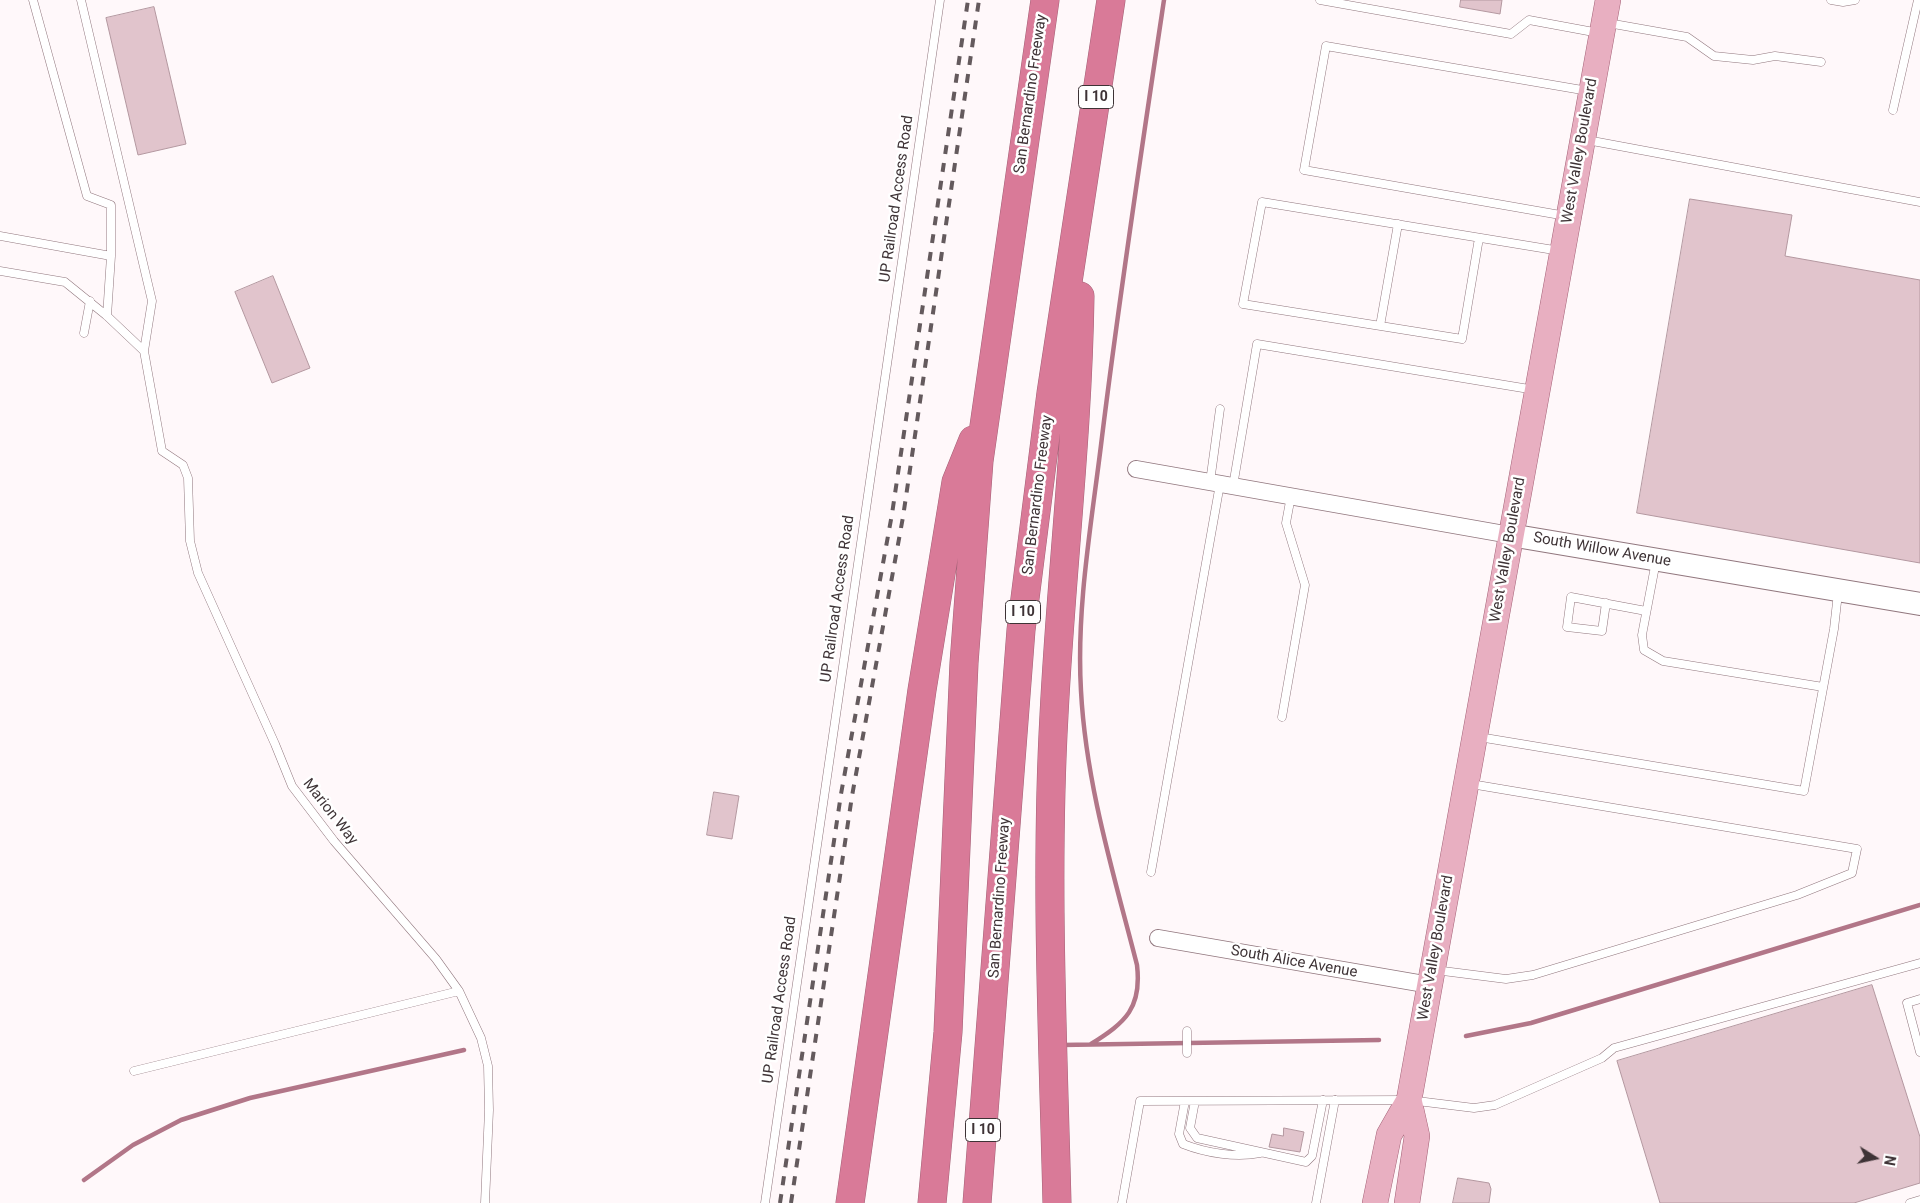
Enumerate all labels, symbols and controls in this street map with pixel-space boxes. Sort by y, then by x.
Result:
street label: San Bernardino Freeway [1011,13,1051,175]
street label: West Valley Boulevard [1558,77,1602,225]
road number: I 10 [1078,85,1114,108]
street label: UP Railroad Access Road [876,114,918,284]
street label: San Bernardino Freeway [1019,414,1057,576]
street label: West Valley Boulevard [1486,476,1530,624]
street label: UP Railroad Access Road [817,514,859,684]
street label: South Willow Avenue [1532,529,1672,571]
road number: I 10 [1006,600,1040,624]
street label: Marion Way [299,775,361,849]
street label: San Bernardino Freeway [985,817,1015,979]
street label: West Valley Boulevard [1414,874,1458,1022]
street label: UP Railroad Access Road [759,915,801,1085]
street label: South Alice Avenue [1229,942,1359,982]
road number: I 10 [966,1118,1000,1142]
north arrow [1850,1133,1900,1183]
text: N [1881,1154,1899,1167]

